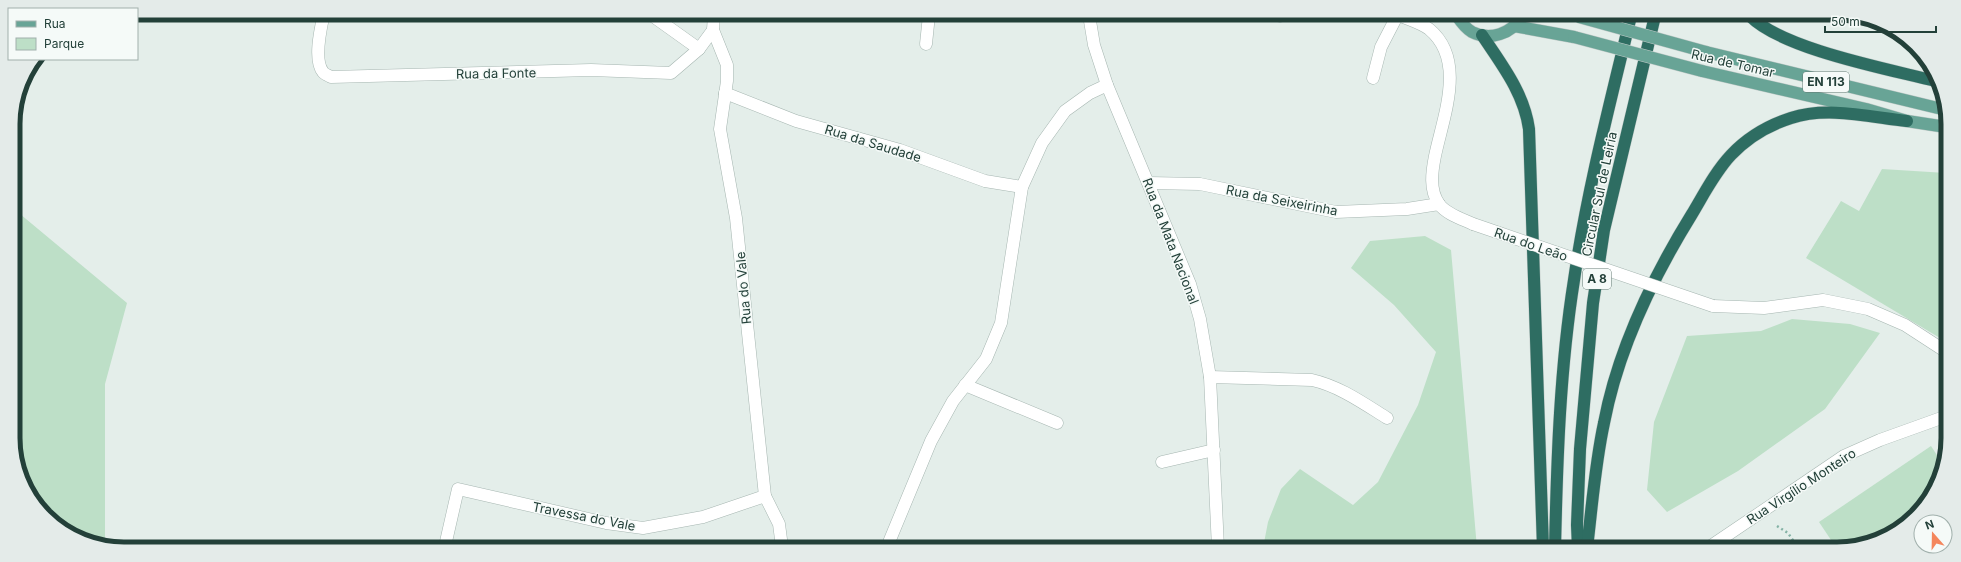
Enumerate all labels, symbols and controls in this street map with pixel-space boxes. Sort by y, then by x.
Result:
legend [8,8,138,60]
scale bar [1825,8,1936,34]
text: 50 m [1831,14,1860,29]
text: Rua [44,16,66,31]
text: Parque [44,36,84,51]
street label: Rua de Tomar [1690,46,1776,80]
street label: Rua da Fonte [456,64,536,82]
road number: EN 113 [1803,72,1849,92]
street label: Rua da Saudade [823,121,923,165]
street label: Circular Sul de Leiria [1578,130,1620,258]
street label: Rua da Mata Nacional [1140,176,1202,306]
street label: Rua da Seixeirinha [1225,181,1339,219]
street label: Rua do Leão [1492,224,1570,264]
street label: Rua do Vale [732,251,754,325]
road number: A 8 [1583,269,1611,289]
street label: Rua Virgílio Monteiro [1743,445,1859,527]
street label: Travessa do Vale [531,498,637,534]
north arrow [1913,514,1953,554]
text: N [1923,517,1936,533]

